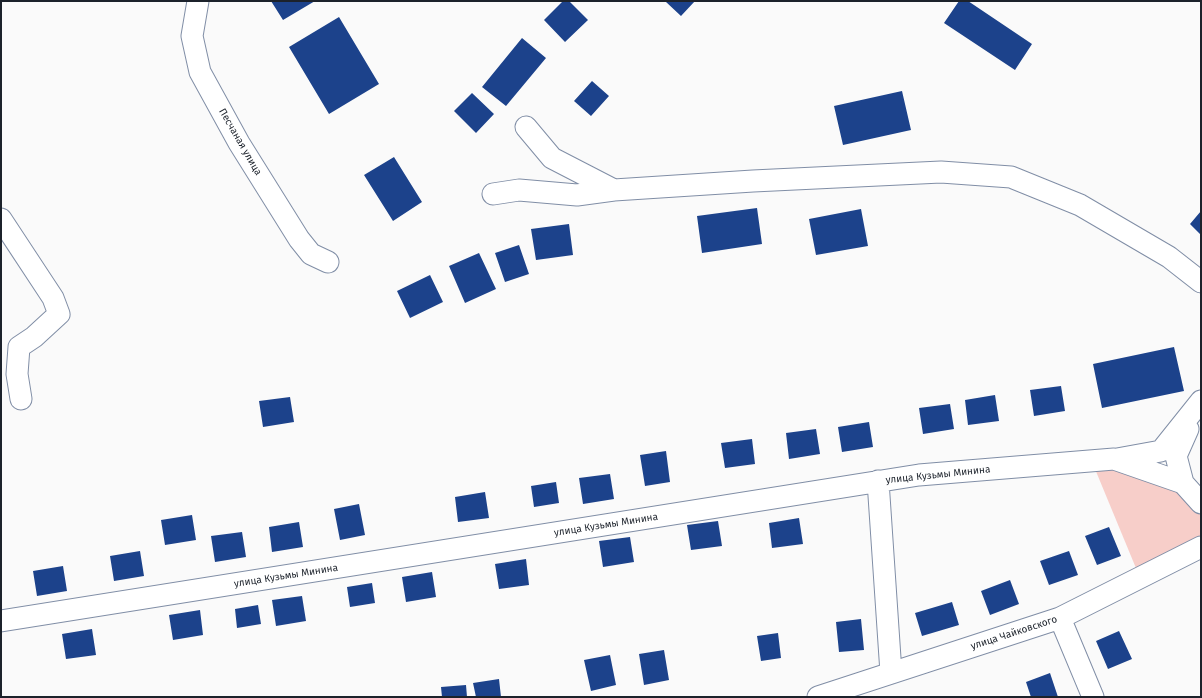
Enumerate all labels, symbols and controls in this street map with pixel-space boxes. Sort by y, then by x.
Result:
street label: Песчаная улица [216,106,264,178]
street label: улица Кузьмы Минина [885,464,991,486]
street label: улица Кузьмы Минина [553,511,659,539]
street label: улица Кузьмы Минина [233,562,339,590]
street label: улица Чайковского [969,613,1059,653]

